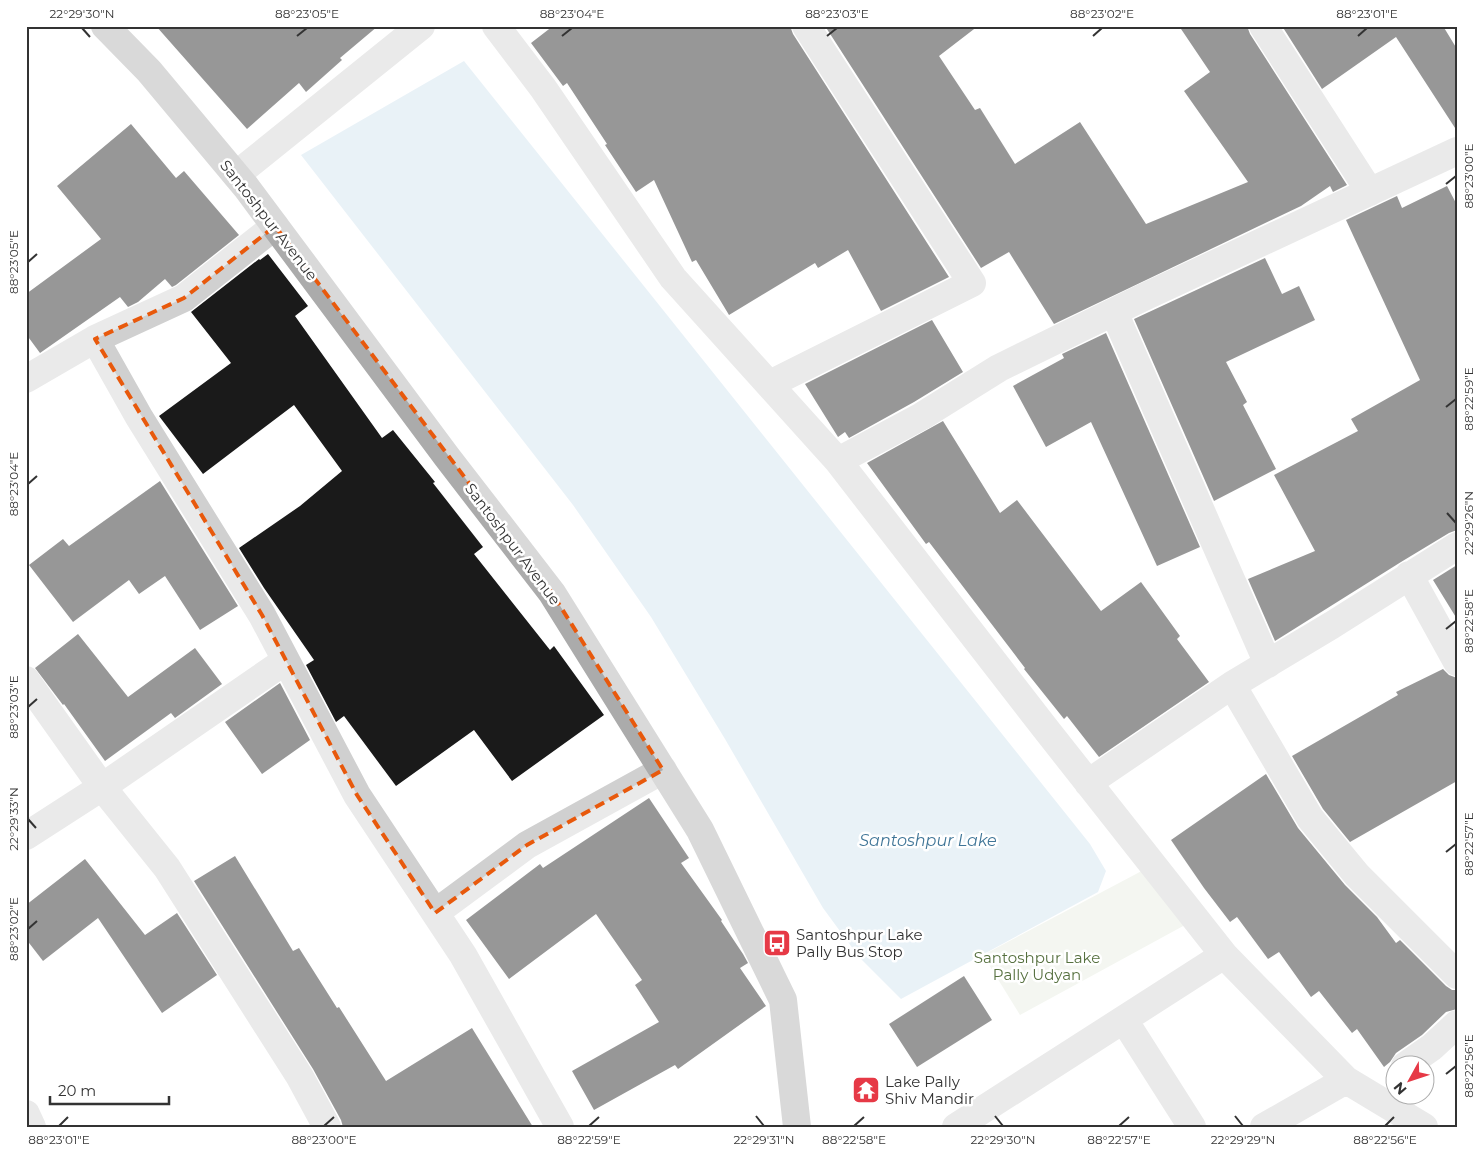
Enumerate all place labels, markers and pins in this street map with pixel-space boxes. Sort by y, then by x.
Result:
place label: Santoshpur Lake Pally Bus Stop [796,925,922,961]
bus stop icon: Santoshpur Lake Pally Bus Stop [762,928,792,958]
place label: Lake Pally Shiv Mandir [885,1072,974,1108]
temple icon: Lake Pally Shiv Mandir [851,1075,881,1105]

